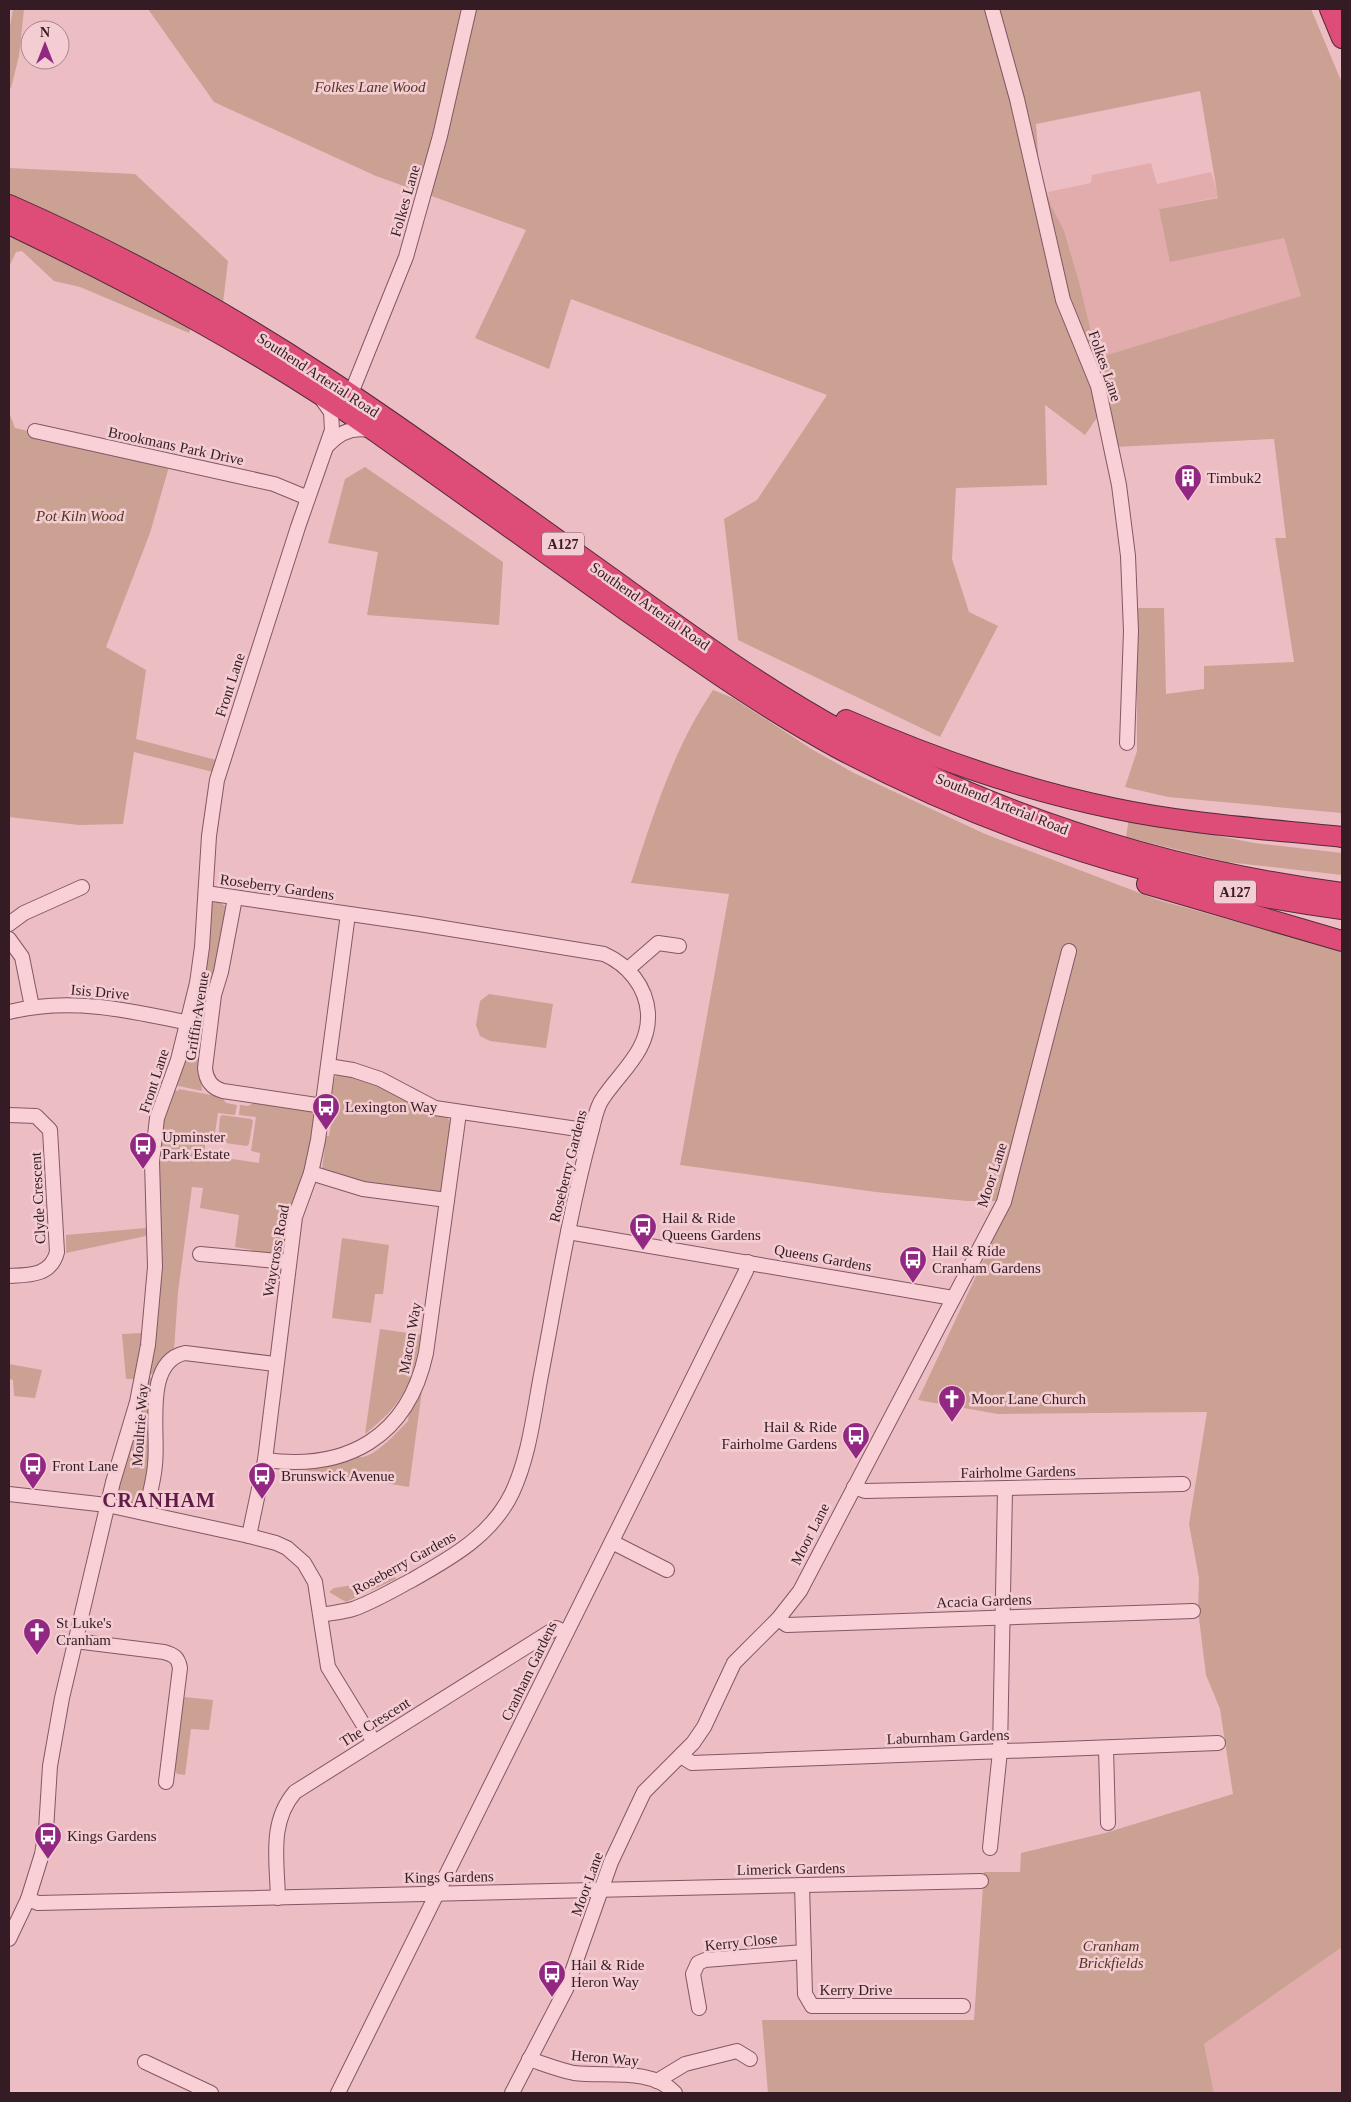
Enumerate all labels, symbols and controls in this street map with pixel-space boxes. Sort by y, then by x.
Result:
north arrow [20,20,70,70]
text: N [40,25,50,40]
park label: Folkes Lane Wood [313,79,426,95]
street label: Folkes Lane [387,163,423,239]
street label: Folkes Lane [1085,329,1125,404]
street label: Southend Arterial Road [254,330,382,421]
street label: Brookmans Park Drive [107,424,246,468]
building icon: Timbuk2 [1173,463,1203,502]
place label: Timbuk2 [1207,470,1261,486]
park label: Pot Kiln Wood [35,508,124,524]
road number: A127 [542,532,584,556]
street label: Southend Arterial Road [587,559,713,653]
street label: Front Lane [212,651,248,719]
street label: Southend Arterial Road [933,770,1071,838]
street label: Roseberry Gardens [219,871,335,903]
road number: A127 [1214,880,1256,904]
street label: Griffin Avenue [182,970,212,1062]
street label: Isis Drive [70,981,130,1003]
street label: Front Lane [136,1047,172,1115]
bus stop icon: Lexington Way [311,1092,341,1131]
place label: Lexington Way [345,1099,438,1115]
street label: Roseberry Gardens [546,1108,590,1224]
place label: Upminster Park Estate [162,1129,230,1162]
bus stop icon: Upminster Park Estate [128,1131,158,1170]
street label: Moor Lane [974,1140,1010,1209]
street label: Clyde Crescent [28,1151,48,1244]
street label: Waycross Road [260,1203,292,1298]
place label: Hail & Ride Queens Gardens [662,1210,761,1243]
bus stop icon: Hail & Ride Queens Gardens [628,1212,658,1251]
street label: Queens Gardens [773,1242,873,1274]
place label: Hail & Ride Cranham Gardens [932,1243,1041,1276]
bus stop icon: Hail & Ride Cranham Gardens [898,1245,928,1284]
street label: Macon Way [396,1301,424,1375]
street label: Moultrie Way [129,1383,151,1467]
church icon: Moor Lane Church [937,1384,967,1423]
place label: Moor Lane Church [971,1391,1086,1407]
place label: Hail & Ride Fairholme Gardens [722,1419,837,1452]
bus stop icon: Hail & Ride Fairholme Gardens [841,1421,871,1460]
bus stop icon: Front Lane [18,1451,48,1490]
place label: Front Lane [52,1458,119,1474]
bus stop icon: Brunswick Avenue [247,1461,277,1500]
street label: Fairholme Gardens [960,1463,1076,1481]
place label: Brunswick Avenue [281,1468,395,1484]
district label: CRANHAM [102,1489,216,1511]
street label: Moor Lane [788,1500,833,1568]
street label: Roseberry Gardens [350,1528,458,1598]
street label: Acacia Gardens [936,1591,1032,1611]
place label: St Luke's Cranham [56,1615,112,1648]
church icon: St Luke's Cranham [22,1617,52,1656]
street label: Cranham Gardens [498,1618,560,1723]
street label: The Crescent [337,1694,414,1750]
street label: Laburnham Gardens [886,1727,1010,1747]
bus stop icon: Kings Gardens [33,1821,63,1860]
place label: Kings Gardens [67,1828,157,1844]
street label: Moor Lane [568,1849,606,1918]
street label: Limerick Gardens [737,1860,846,1878]
street label: Kings Gardens [404,1868,494,1886]
street label: Kerry Close [704,1930,778,1954]
park label: Cranham Brickfields [1079,1938,1144,1971]
place label: Hail & Ride Heron Way [571,1957,645,1990]
bus stop icon: Hail & Ride Heron Way [537,1959,567,1998]
street label: Kerry Drive [820,1982,893,1998]
street label: Heron Way [570,2047,640,2069]

